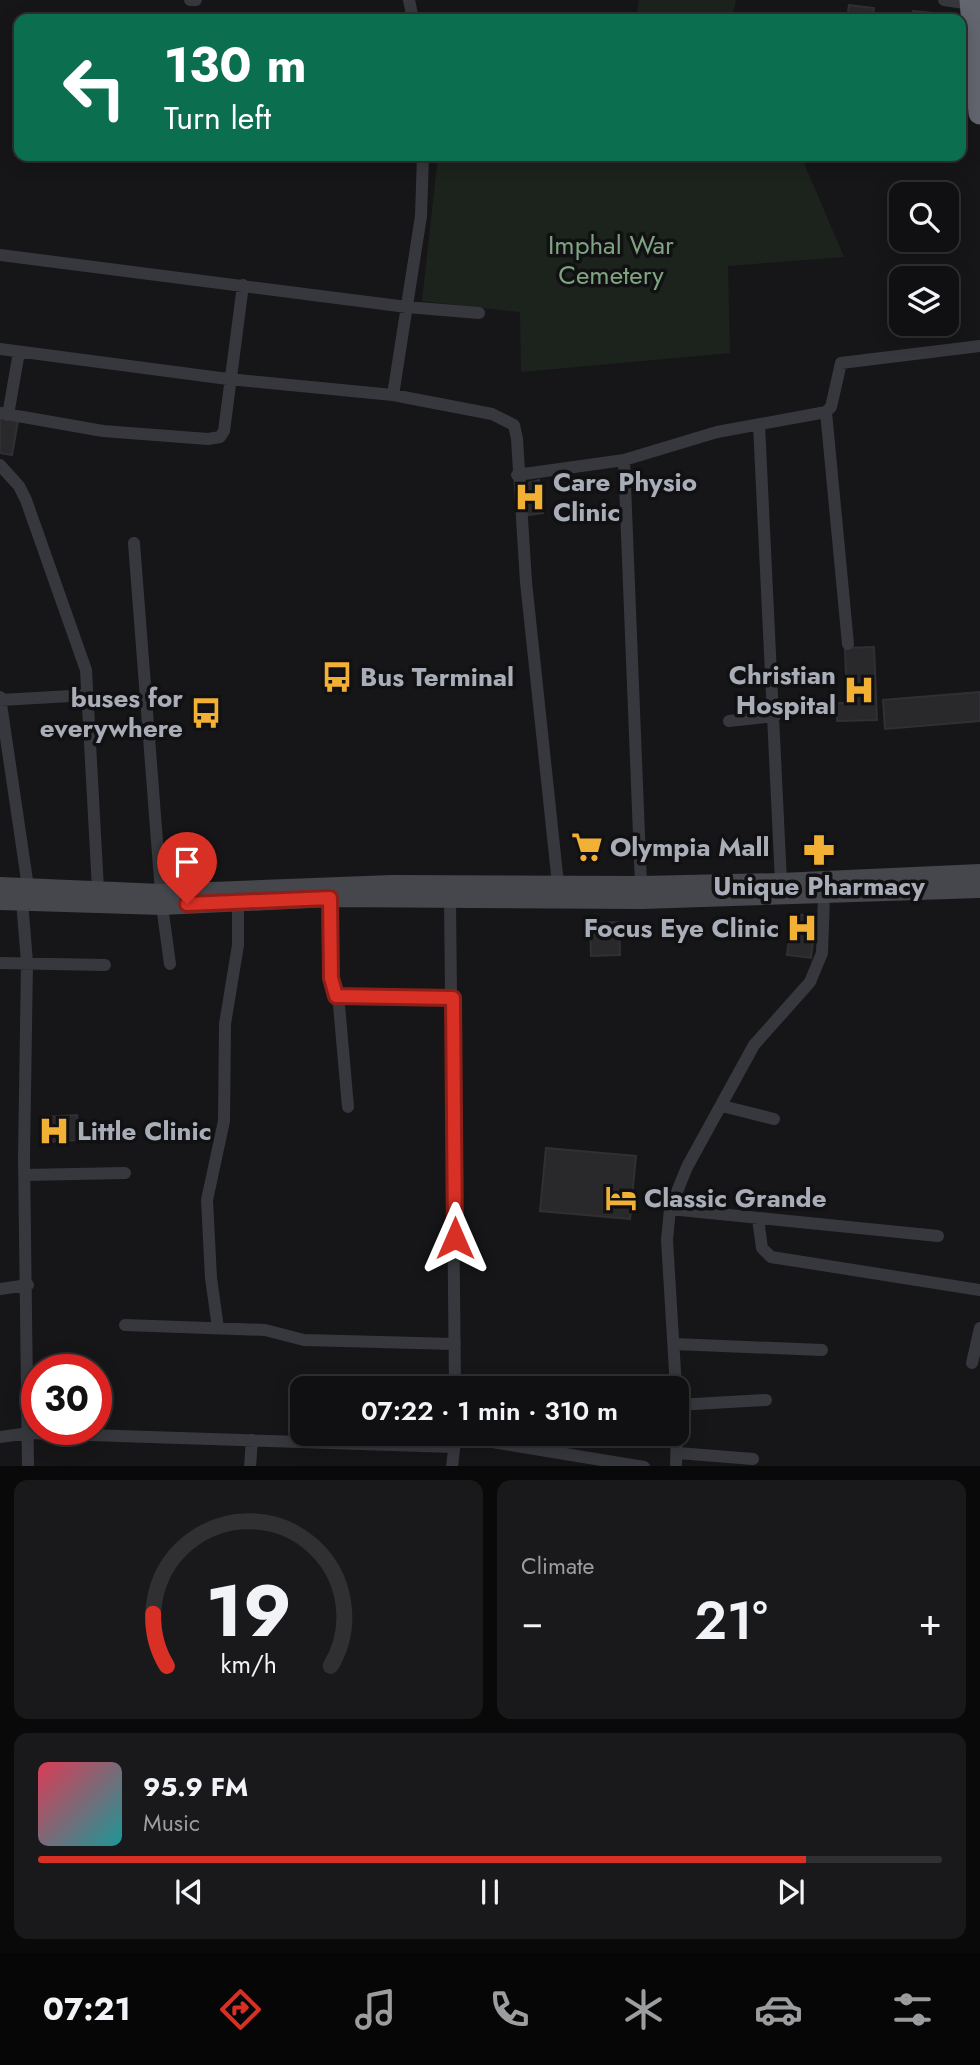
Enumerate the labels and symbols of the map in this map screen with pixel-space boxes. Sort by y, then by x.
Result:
park label: Imphal War Cemetery [548,226,674,294]
place label: Care Physio Clinic [553,463,697,531]
hospital icon: Care Physio Clinic [513,480,547,514]
place label: Christian Hospital [729,656,836,724]
place label: Bus Terminal [360,658,514,696]
bus stop icon: Bus Terminal [320,660,354,694]
hospital icon: Christian Hospital [842,673,876,707]
place label: buses for everywhere [40,679,183,747]
bus stop icon: buses for everywhere [189,696,223,730]
place label: Olympia Mall [610,828,769,866]
supermarket icon: Olympia Mall [570,830,604,864]
pin [157,832,217,904]
pharmacy icon: Unique Pharmacy [802,833,836,867]
place label: Unique Pharmacy [713,867,925,905]
place label: Focus Eye Clinic [584,909,779,947]
hospital icon: Focus Eye Clinic [785,911,819,945]
place label: Little Clinic [77,1112,212,1150]
hospital icon: Little Clinic [37,1114,71,1148]
place label: Classic Grande [644,1179,827,1217]
hotel icon: Classic Grande [604,1181,638,1215]
position arrow [418,1201,492,1275]
speed limit sign: 30 [21,1354,112,1445]

